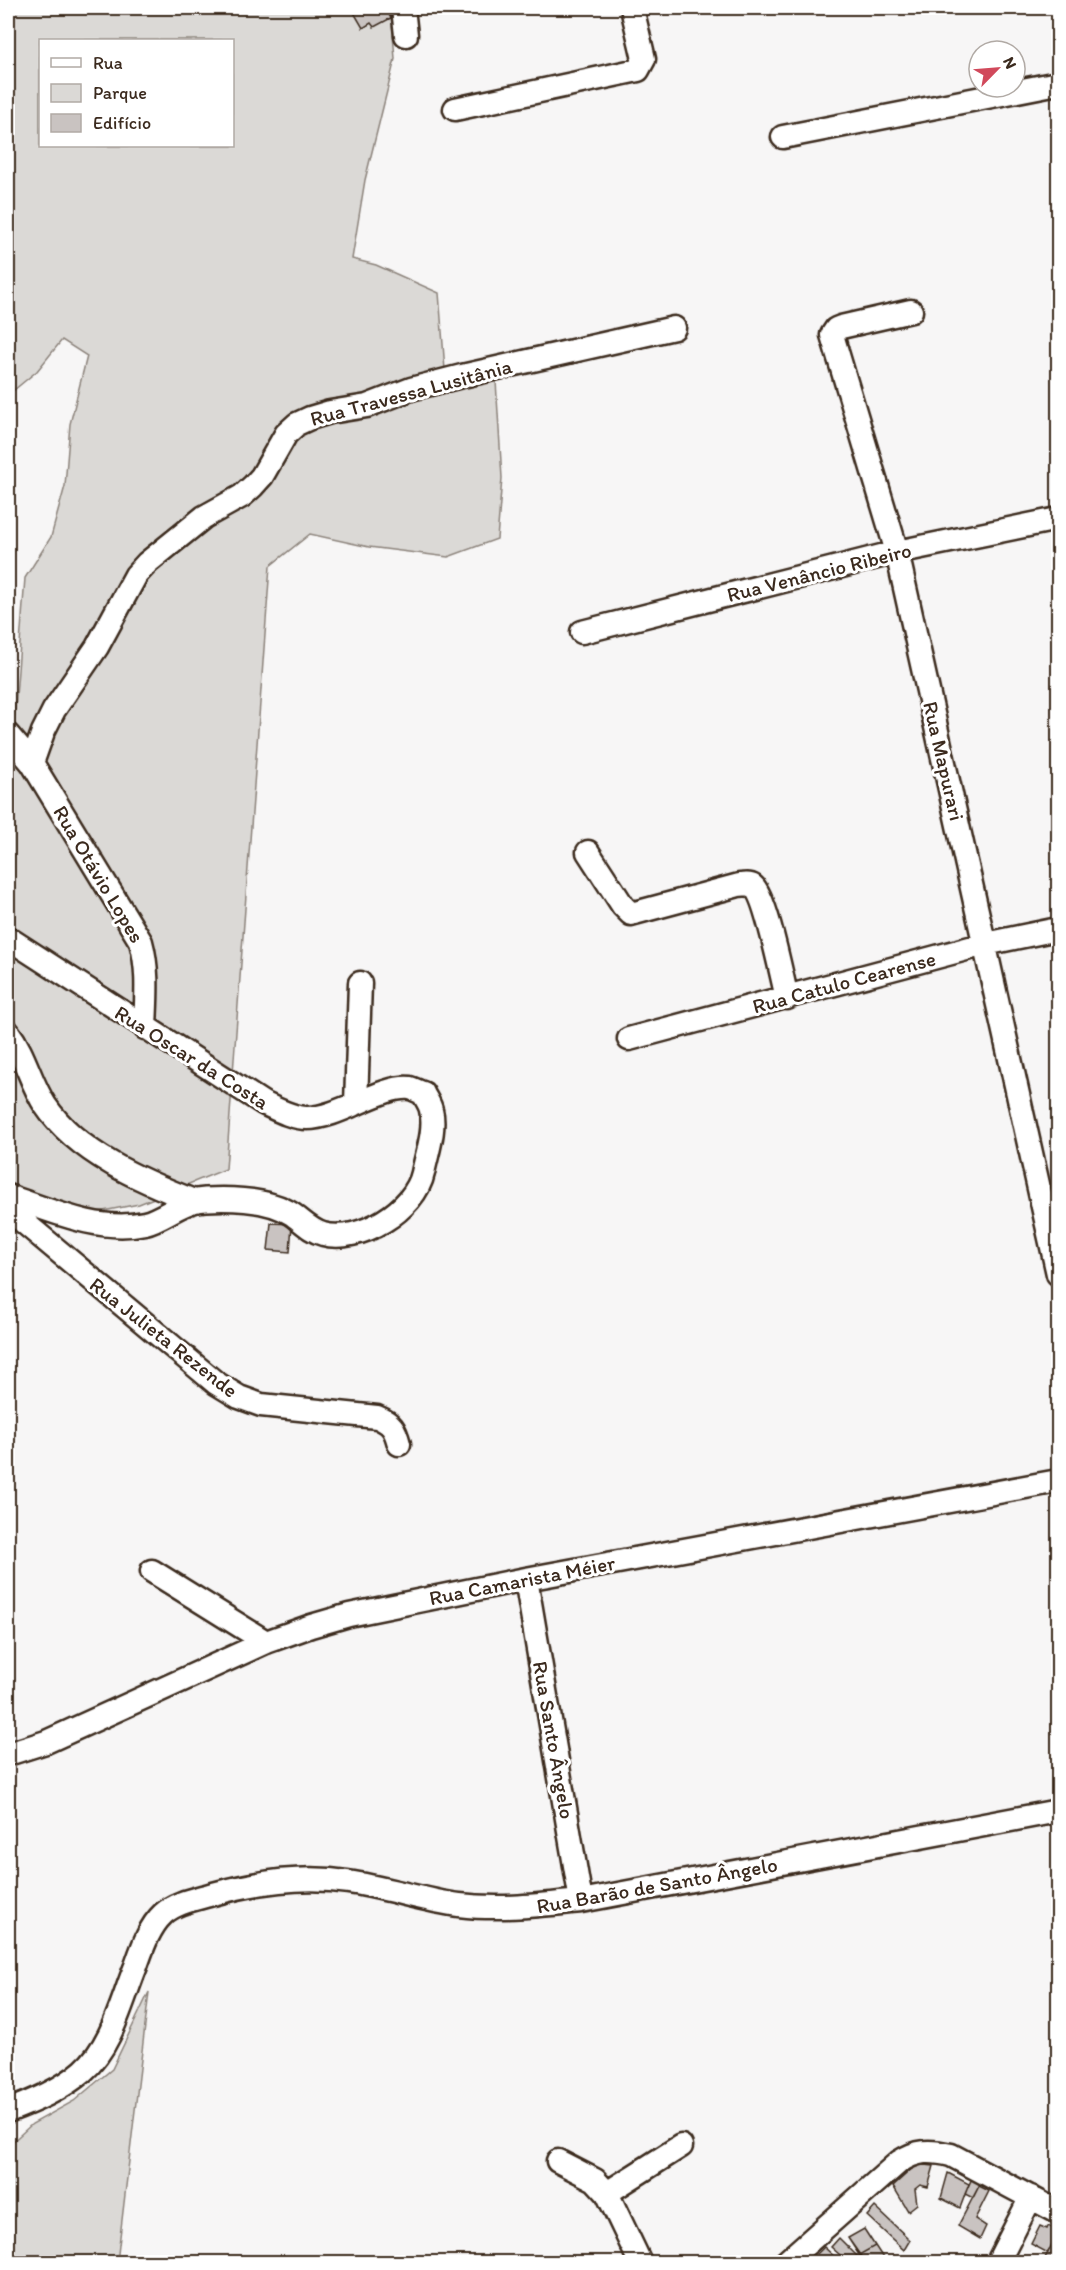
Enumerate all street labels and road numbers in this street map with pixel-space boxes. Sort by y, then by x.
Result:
street label: Rua Travessa Lusitânia [307,353,515,431]
street label: Rua Venâncio Ribeiro [724,537,914,607]
street label: Rua Mapurari [918,699,970,823]
street label: Rua Otávio Lopes [48,801,150,947]
street label: Rua Catulo Cearense [750,945,938,1019]
street label: Rua Oscar da Costa [110,999,274,1115]
street label: Rua Julieta Rezende [85,1271,243,1403]
street label: Rua Camarista Méier [427,1550,618,1610]
street label: Rua Santo Ângelo [528,1659,580,1821]
street label: Rua Barão de Santo Ângelo [535,1851,779,1919]

